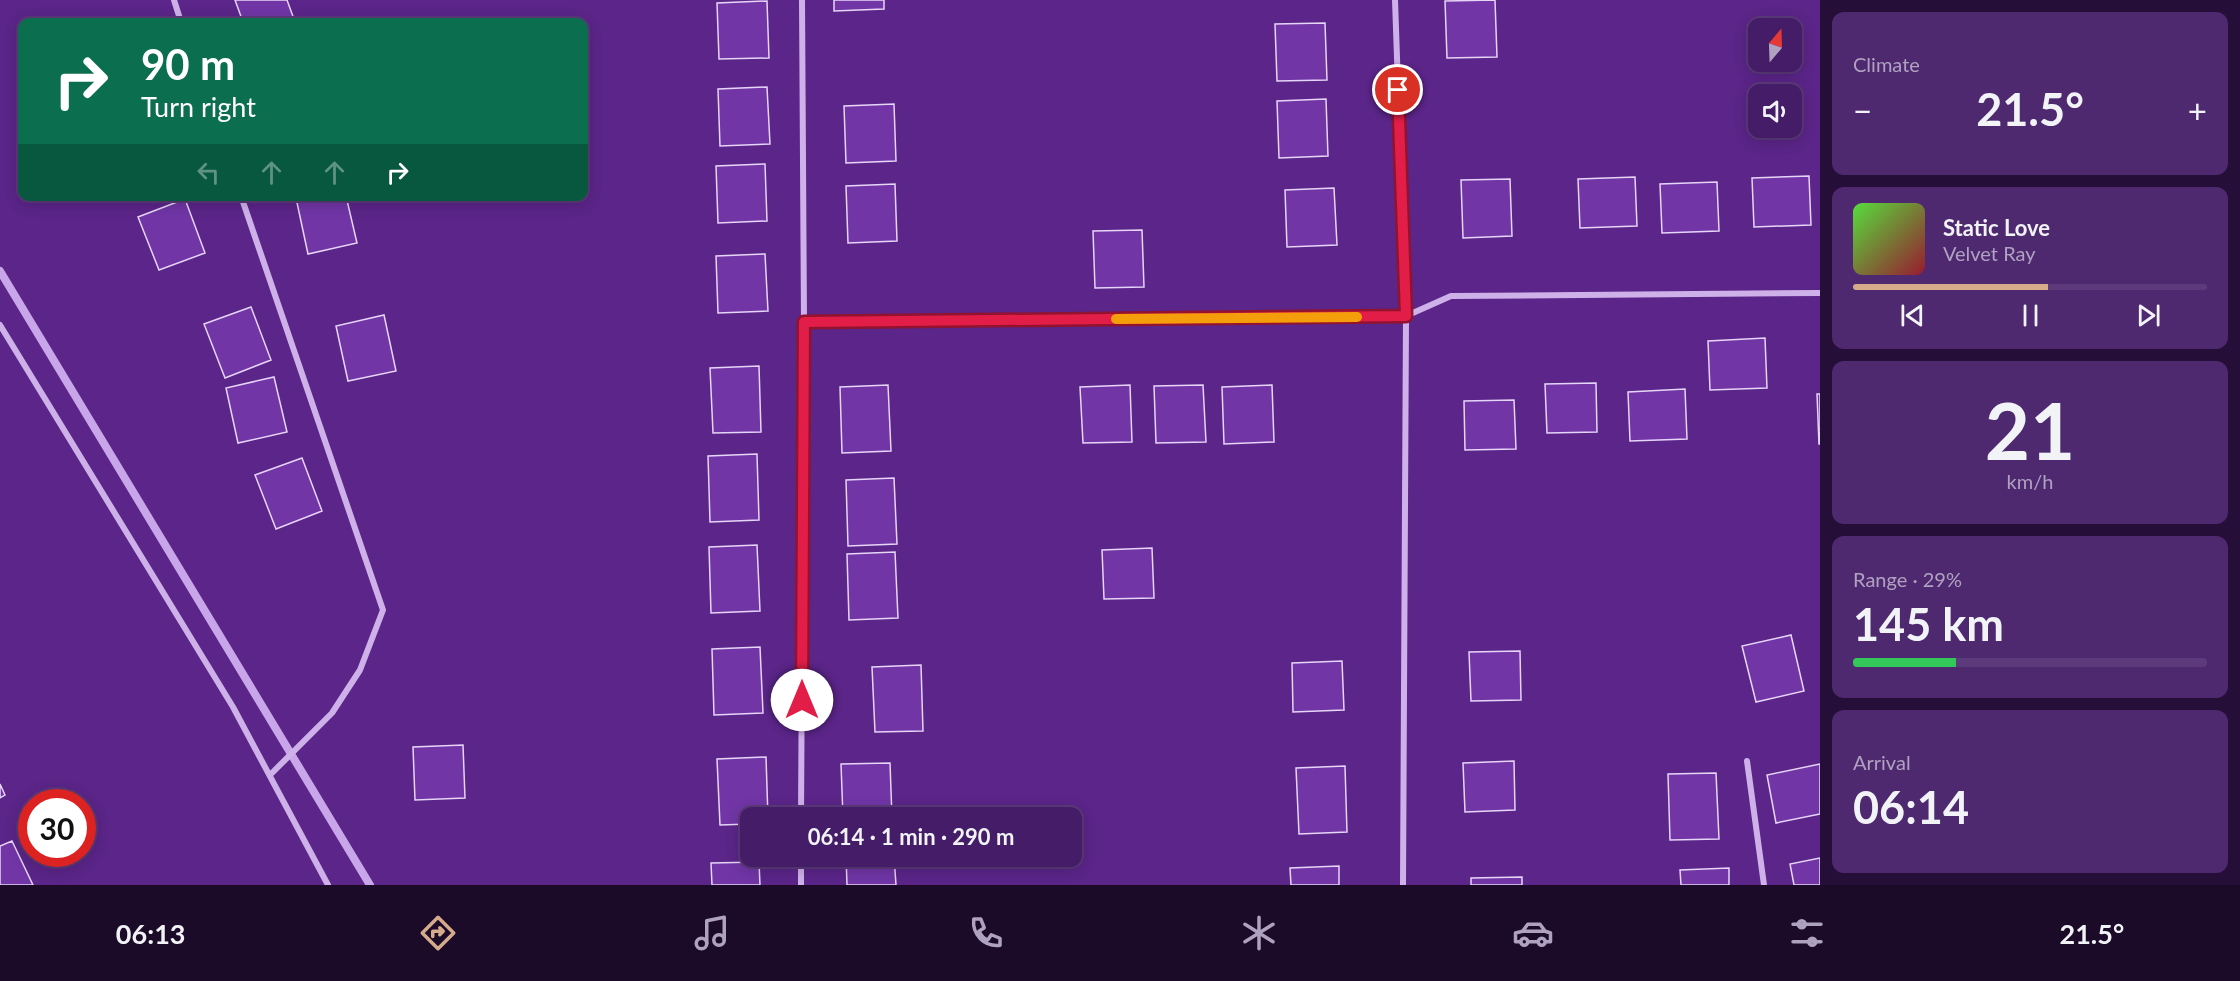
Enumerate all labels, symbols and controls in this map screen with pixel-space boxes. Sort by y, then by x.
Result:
north arrow [1748,18,1802,72]
map controls [1748,18,1802,138]
text: 90 m [141,39,235,89]
icon: right [42,42,120,120]
text: Climate [1853,52,1920,76]
pin [1372,64,1423,115]
icon: arrive [1381,73,1414,106]
text: 21.5° [1976,82,2084,136]
button: sound [1748,84,1802,138]
text: Turn right [141,90,256,123]
text: − [1853,90,1872,130]
text: + [2188,90,2207,130]
icon: left [192,156,225,189]
icon: ahead [255,156,288,189]
icon: ahead [318,156,351,189]
icon: right [381,156,414,189]
text: Static Love [1943,214,2050,241]
text: Velvet Ray [1943,241,2036,265]
icon: previous [1896,299,1929,332]
icon: pause [2014,299,2047,332]
icon: next [2132,299,2165,332]
text: 21 [1985,383,2075,477]
text: km/h [2007,469,2053,493]
text: Range · 29% [1853,567,1962,591]
text: 145 km [1853,597,2004,651]
position arrow [770,668,834,732]
text: Arrival [1853,750,1911,774]
text: 06:14 [1853,780,1969,834]
speed limit sign: 30 [18,789,96,867]
text: 06:14 · 1 min · 290 m [808,823,1014,850]
icon: directions [417,912,459,954]
icon: music [691,912,733,954]
icon: phone [965,912,1007,954]
icon: climate [1238,912,1280,954]
icon: car [1512,912,1554,954]
icon: filters [1786,912,1828,954]
text: 06:13 [116,917,185,950]
text: 21.5° [2059,917,2124,950]

